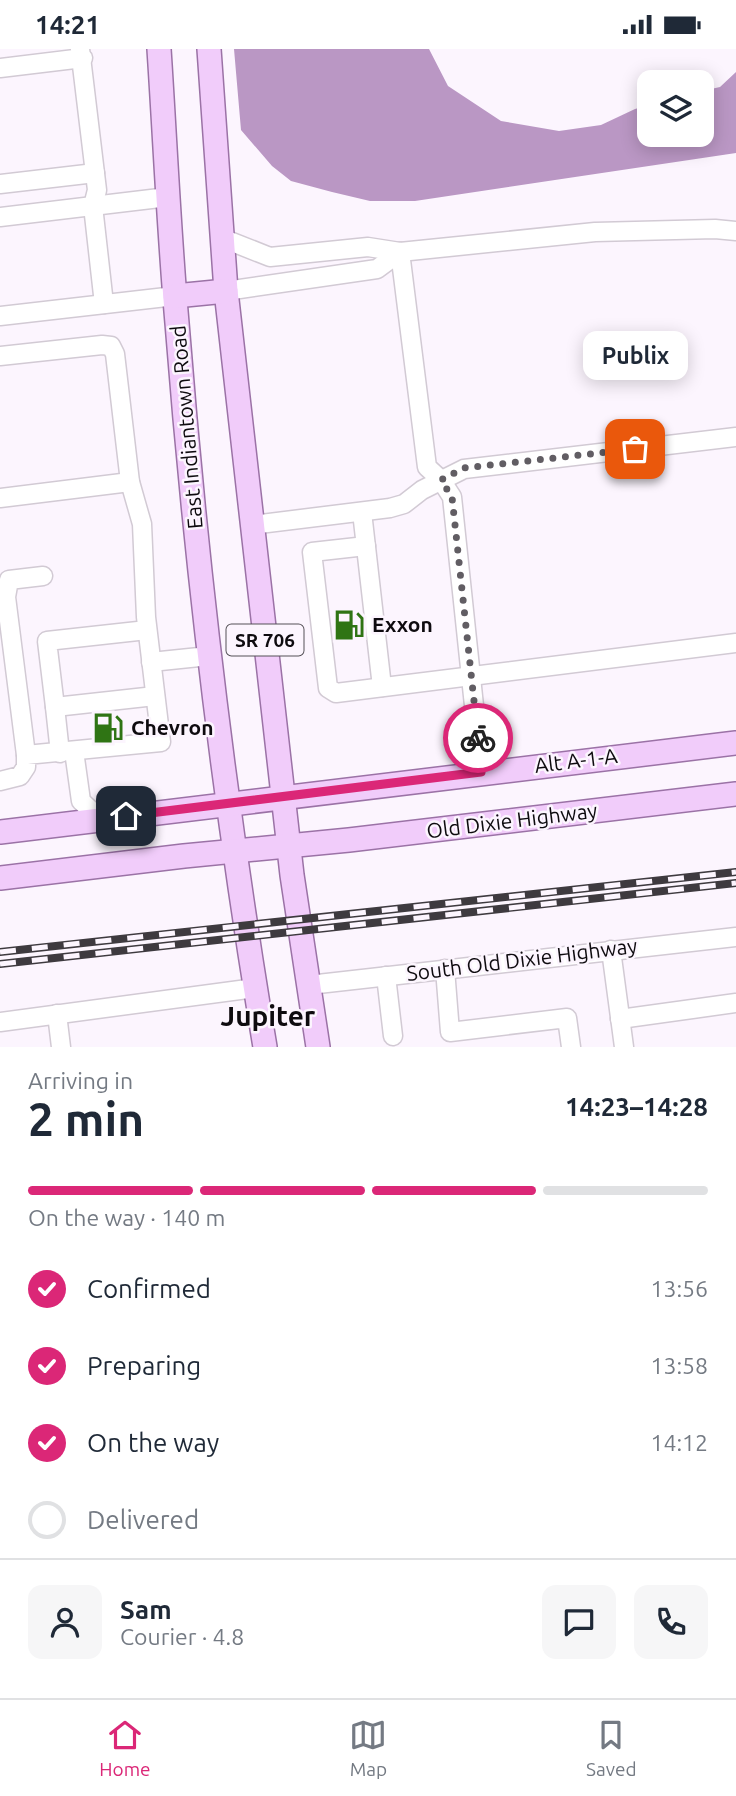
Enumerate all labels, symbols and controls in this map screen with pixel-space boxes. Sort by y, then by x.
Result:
text: 14:21 [35,10,100,39]
map controls [637,70,714,147]
button: layers [637,70,714,147]
street label: East Indiantown Road [165,324,207,530]
callout: Publix [582,330,688,379]
text: Publix [602,343,669,368]
pin [605,419,665,479]
icon: bag [616,430,654,468]
fuel station icon: Exxon [332,608,366,642]
place label: Exxon [372,612,433,636]
road number: SR 706 [226,625,304,655]
courier [443,703,513,773]
fuel station icon: Chevron [91,711,125,745]
place label: Chevron [131,715,213,739]
icon: bike [459,719,497,757]
street label: Alt A-1-A [533,743,619,777]
pin [96,786,156,846]
icon: home [107,797,145,835]
street label: Old Dixie Highway [425,798,599,842]
street label: South Old Dixie Highway [405,933,639,985]
district label: Jupiter [221,1000,316,1031]
text: Arriving in [28,1068,133,1093]
text: 14:23–14:28 [565,1092,708,1121]
text: 2 min [28,1093,144,1145]
text: On the way · 140 m [28,1205,225,1230]
icon: check [28,1270,66,1308]
text: Confirmed [87,1274,211,1303]
text: 13:56 [650,1276,708,1301]
icon: check [28,1347,66,1385]
text: Preparing [87,1351,201,1380]
text: 13:58 [650,1353,708,1378]
icon: check [28,1424,66,1462]
text: On the way [87,1428,219,1457]
text: 14:12 [650,1430,708,1455]
text: Delivered [87,1505,199,1534]
button: person [28,1585,102,1659]
button: chat [542,1585,616,1659]
button: phone [634,1585,708,1659]
text: Sam [120,1595,172,1624]
text: Courier · 4.8 [120,1624,244,1649]
tab: Home [99,1716,151,1780]
tab: Map [349,1716,387,1780]
tab: Saved [586,1716,637,1780]

